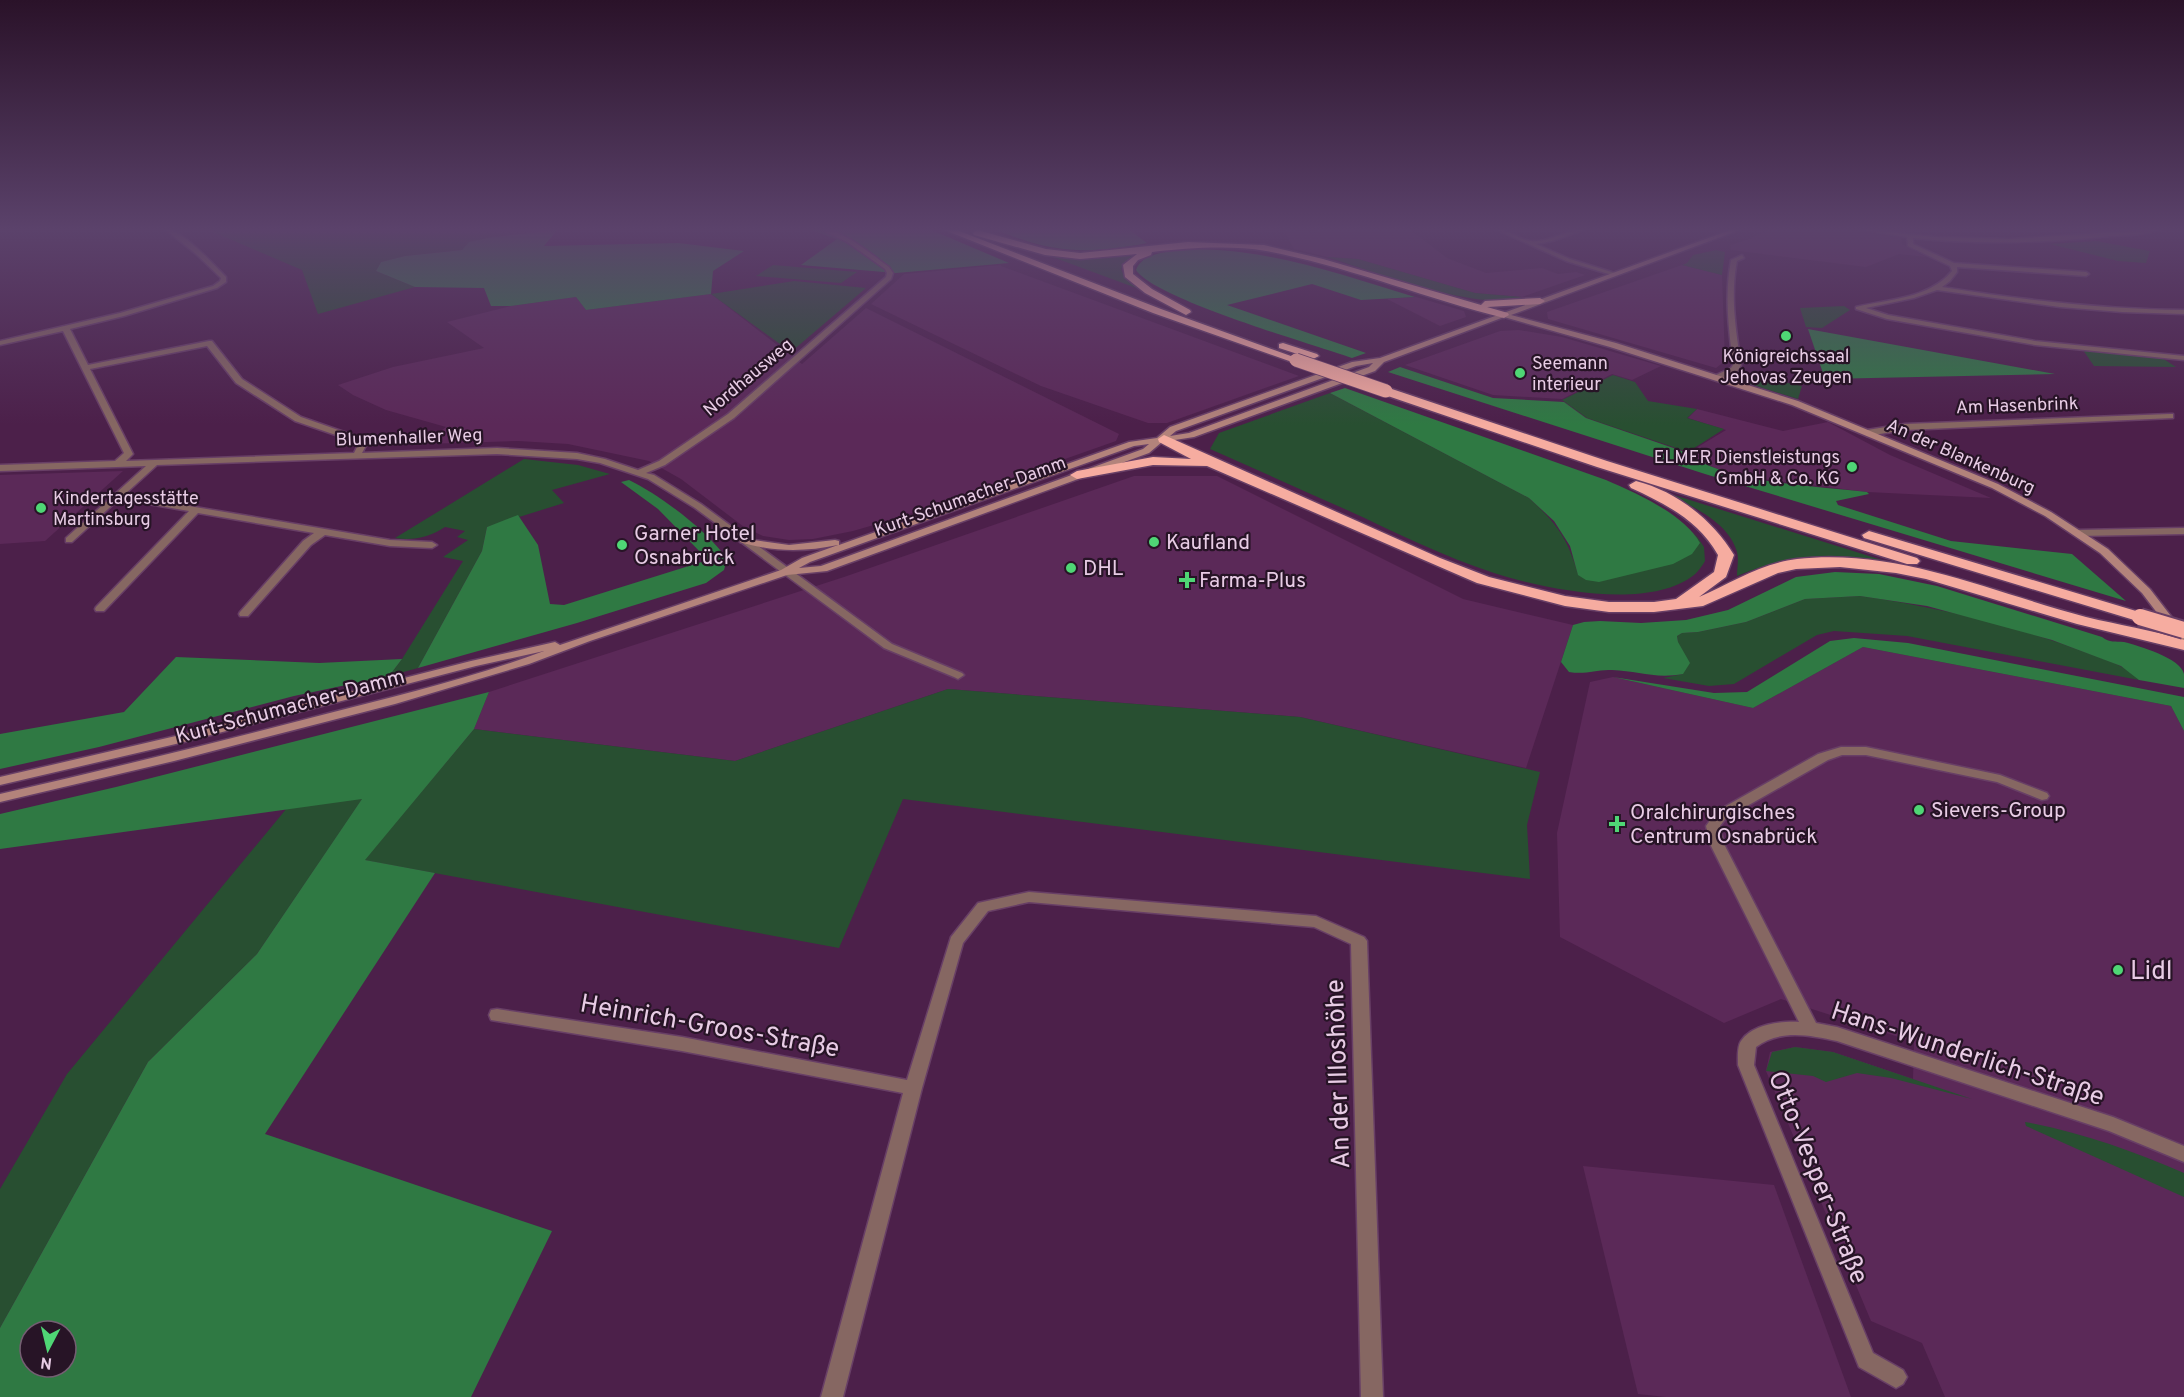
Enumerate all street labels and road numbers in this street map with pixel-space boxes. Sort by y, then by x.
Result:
street label: Nordhausweg [699,334,799,422]
street label: Am Hasenbrink [1955,393,2079,420]
street label: An der Blankenburg [1883,414,2038,500]
street label: Blumenhaller Weg [335,424,483,453]
street label: Kurt-Schumacher-Damm [871,452,1070,543]
street label: Kurt-Schumacher-Damm [173,664,408,751]
street label: An der Illoshöhe [1320,979,1359,1169]
street label: Heinrich-Groos-Straße [577,988,842,1067]
street label: Hans-Wunderlich-Straße [1826,996,2108,1115]
street label: Otto-Vesper-Straße [1759,1067,1874,1289]

